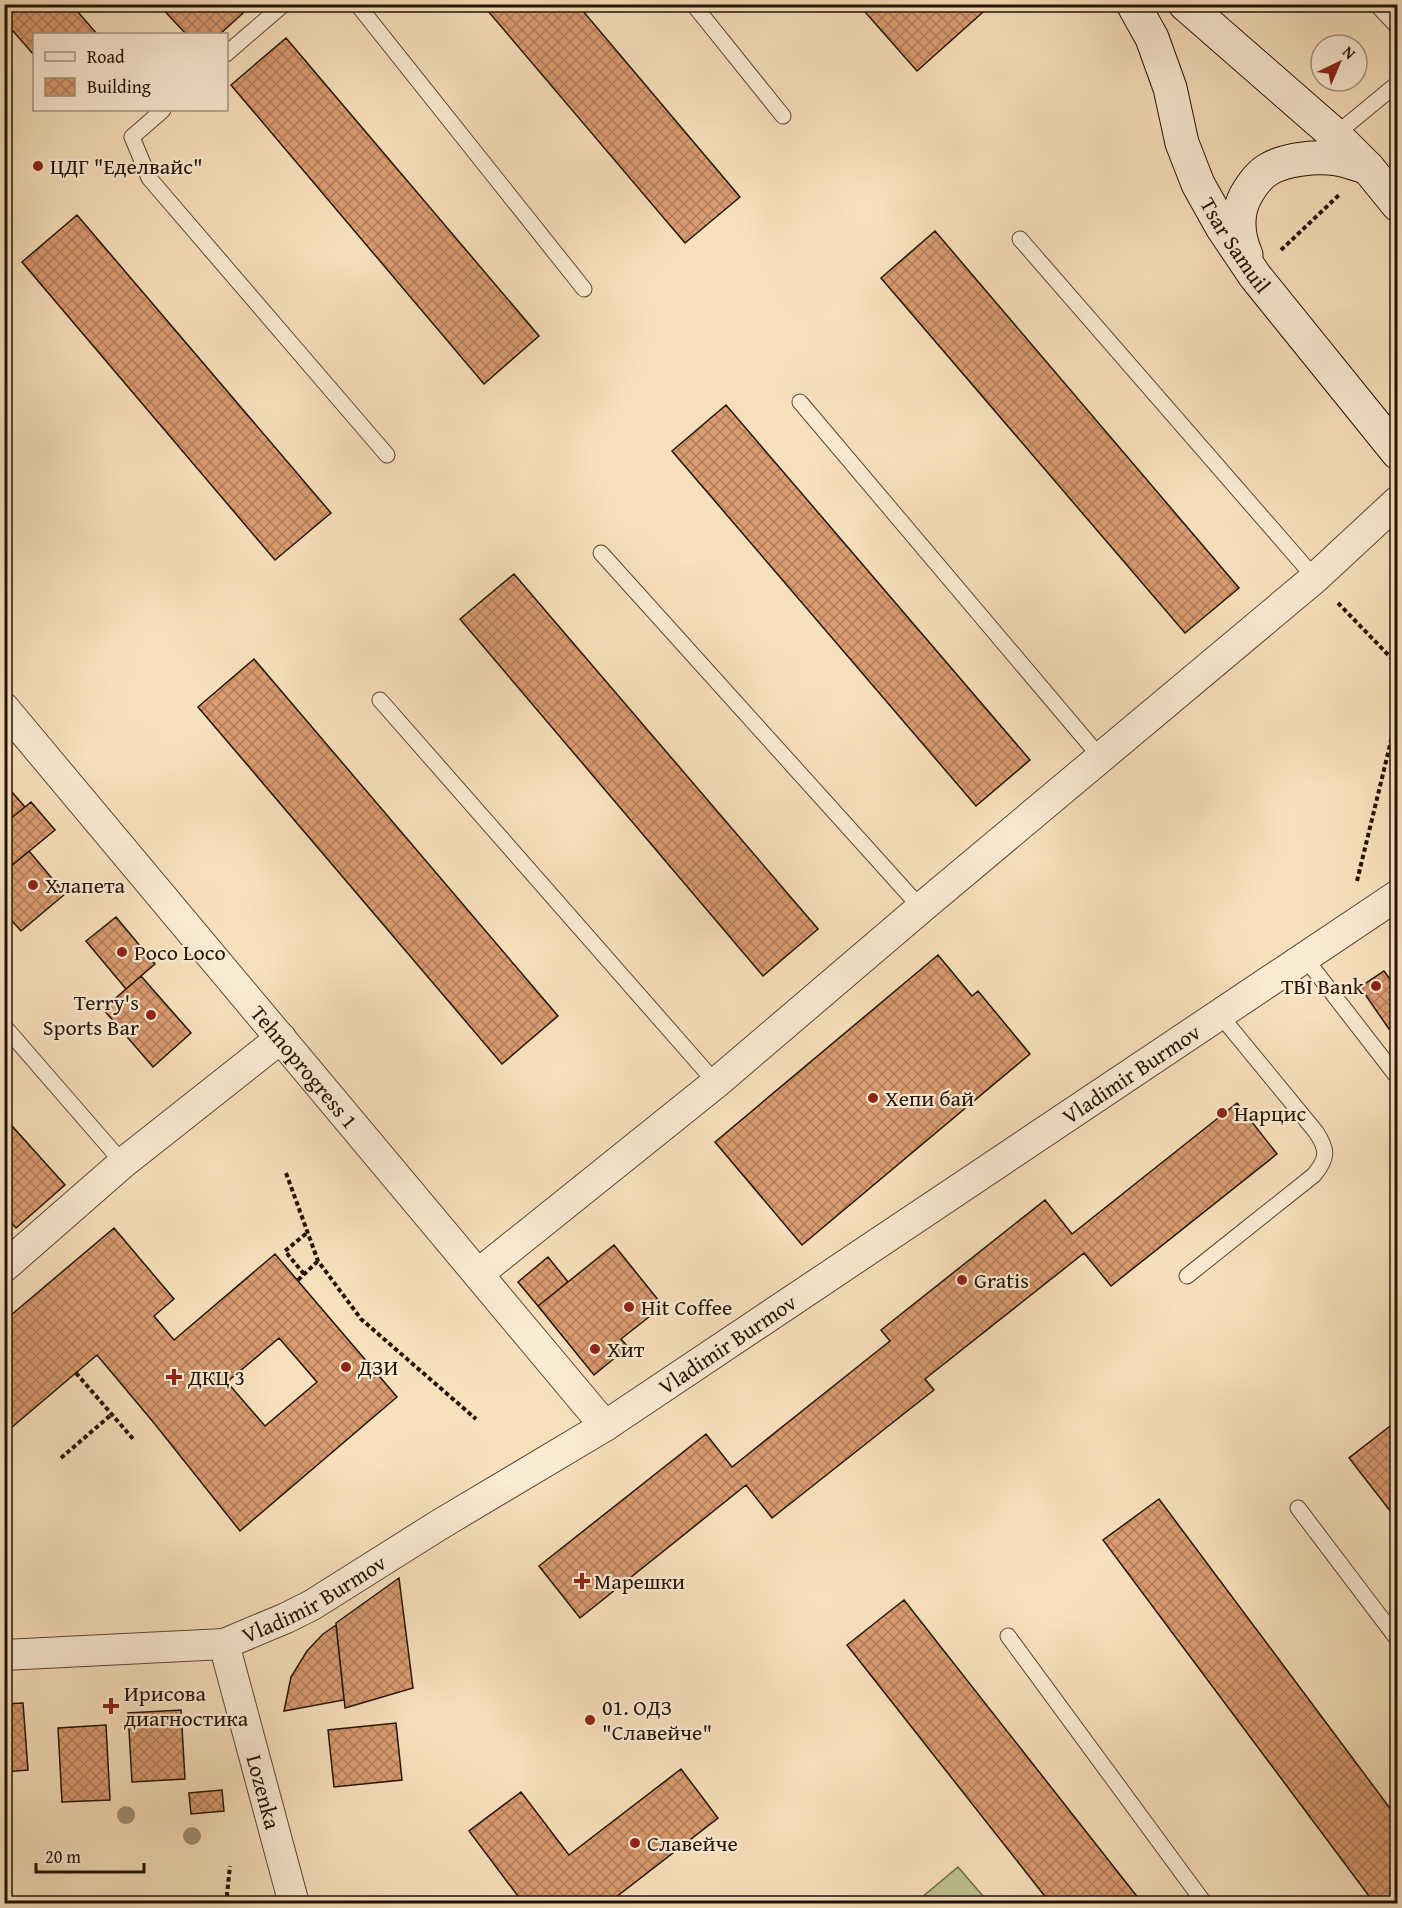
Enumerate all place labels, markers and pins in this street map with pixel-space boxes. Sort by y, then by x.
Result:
place label: ЦДГ "Еделвайс" [50,150,203,182]
marker: ЦДГ "Еделвайс" [31,159,45,173]
place label: Хлапета [45,869,126,901]
marker: Хлапета [26,878,40,892]
place label: Poco Loco [134,936,226,968]
marker: Poco Loco [115,945,129,959]
place label: TBI Bank [1281,970,1365,1002]
marker: TBI Bank [1369,979,1383,993]
place label: Terry's Sports Bar [43,986,139,1043]
marker: Terry's Sports Bar [144,1008,158,1022]
place label: Хепи бай [885,1082,974,1114]
marker: Хепи бай [866,1091,880,1105]
place label: Нарцис [1234,1097,1307,1129]
marker: Нарцис [1215,1106,1229,1120]
place label: Gratis [974,1264,1029,1296]
marker: Gratis [955,1273,969,1287]
place label: Hit Coffee [641,1291,732,1323]
marker: Hit Coffee [622,1300,636,1314]
place label: Хит [607,1333,645,1365]
marker: Хит [588,1342,602,1356]
place label: ДЗИ [357,1351,398,1383]
marker: ДЗИ [339,1360,353,1374]
place label: ДКЦ 3 [187,1361,245,1393]
marker: ДКЦ 3 [165,1368,183,1386]
place label: Марешки [594,1565,685,1597]
marker: Марешки [575,1574,589,1588]
place label: Ирисова диагностика [124,1677,249,1734]
place label: 01. ОДЗ "Славейче" [602,1691,712,1748]
marker: Ирисова диагностика [102,1697,120,1715]
marker: 01. ОДЗ "Славейче" [583,1713,597,1727]
place label: Славейче [647,1827,738,1859]
marker: Славейче [628,1836,642,1850]

